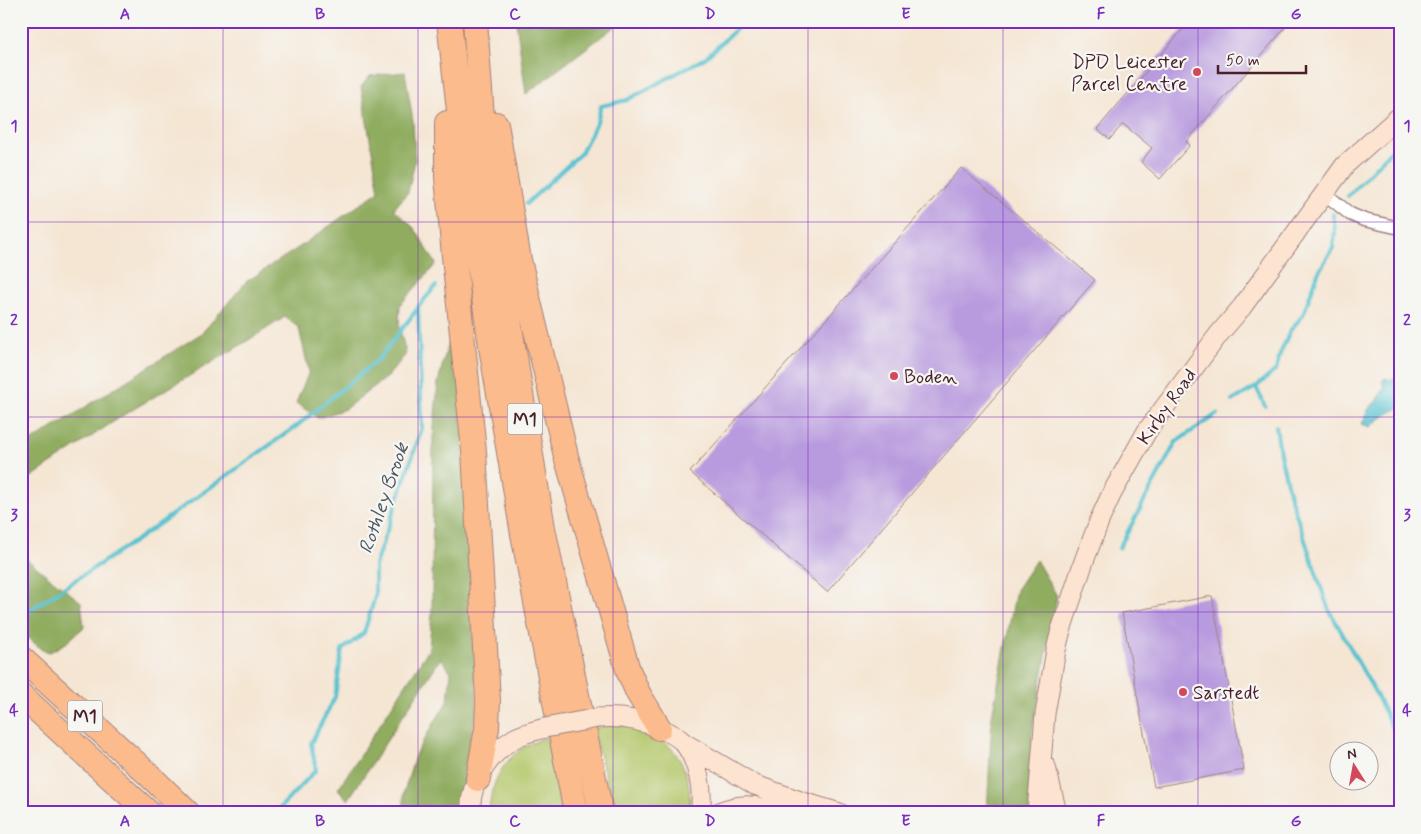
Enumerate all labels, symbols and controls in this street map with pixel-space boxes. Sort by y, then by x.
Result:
text: A [120,4,130,25]
text: B [315,4,325,25]
text: C [509,4,521,25]
text: D [704,4,716,25]
text: E [901,4,911,25]
text: F [1097,4,1106,25]
text: G [1291,4,1302,25]
scale bar [1218,42,1306,74]
place label: DPD Leicester Parcel Centre [1071,50,1187,97]
text: 50 m [1226,51,1260,71]
marker: DPD Leicester Parcel Centre [1191,66,1203,78]
text: 1 [10,116,18,137]
text: 1 [1403,116,1411,137]
text: 2 [10,310,18,331]
text: 2 [1403,310,1411,331]
street label: Kirby Road [1132,364,1203,451]
place label: Boden [904,365,957,390]
marker: Boden [888,370,900,382]
road number: M1 [508,404,542,434]
water label: Rothley Brook [353,438,417,557]
text: 3 [10,505,18,526]
text: 3 [1403,505,1411,526]
place label: Sarstedt [1193,681,1259,706]
marker: Sarstedt [1177,686,1189,698]
text: 4 [9,700,19,721]
road number: M1 [68,700,102,731]
text: 4 [1402,700,1412,721]
north arrow [1328,742,1378,792]
text: N [1345,744,1358,764]
text: A [120,811,130,832]
text: B [315,811,325,832]
text: C [509,811,521,832]
text: D [704,811,716,832]
text: E [901,811,911,832]
text: F [1097,811,1106,832]
text: G [1291,811,1302,832]

